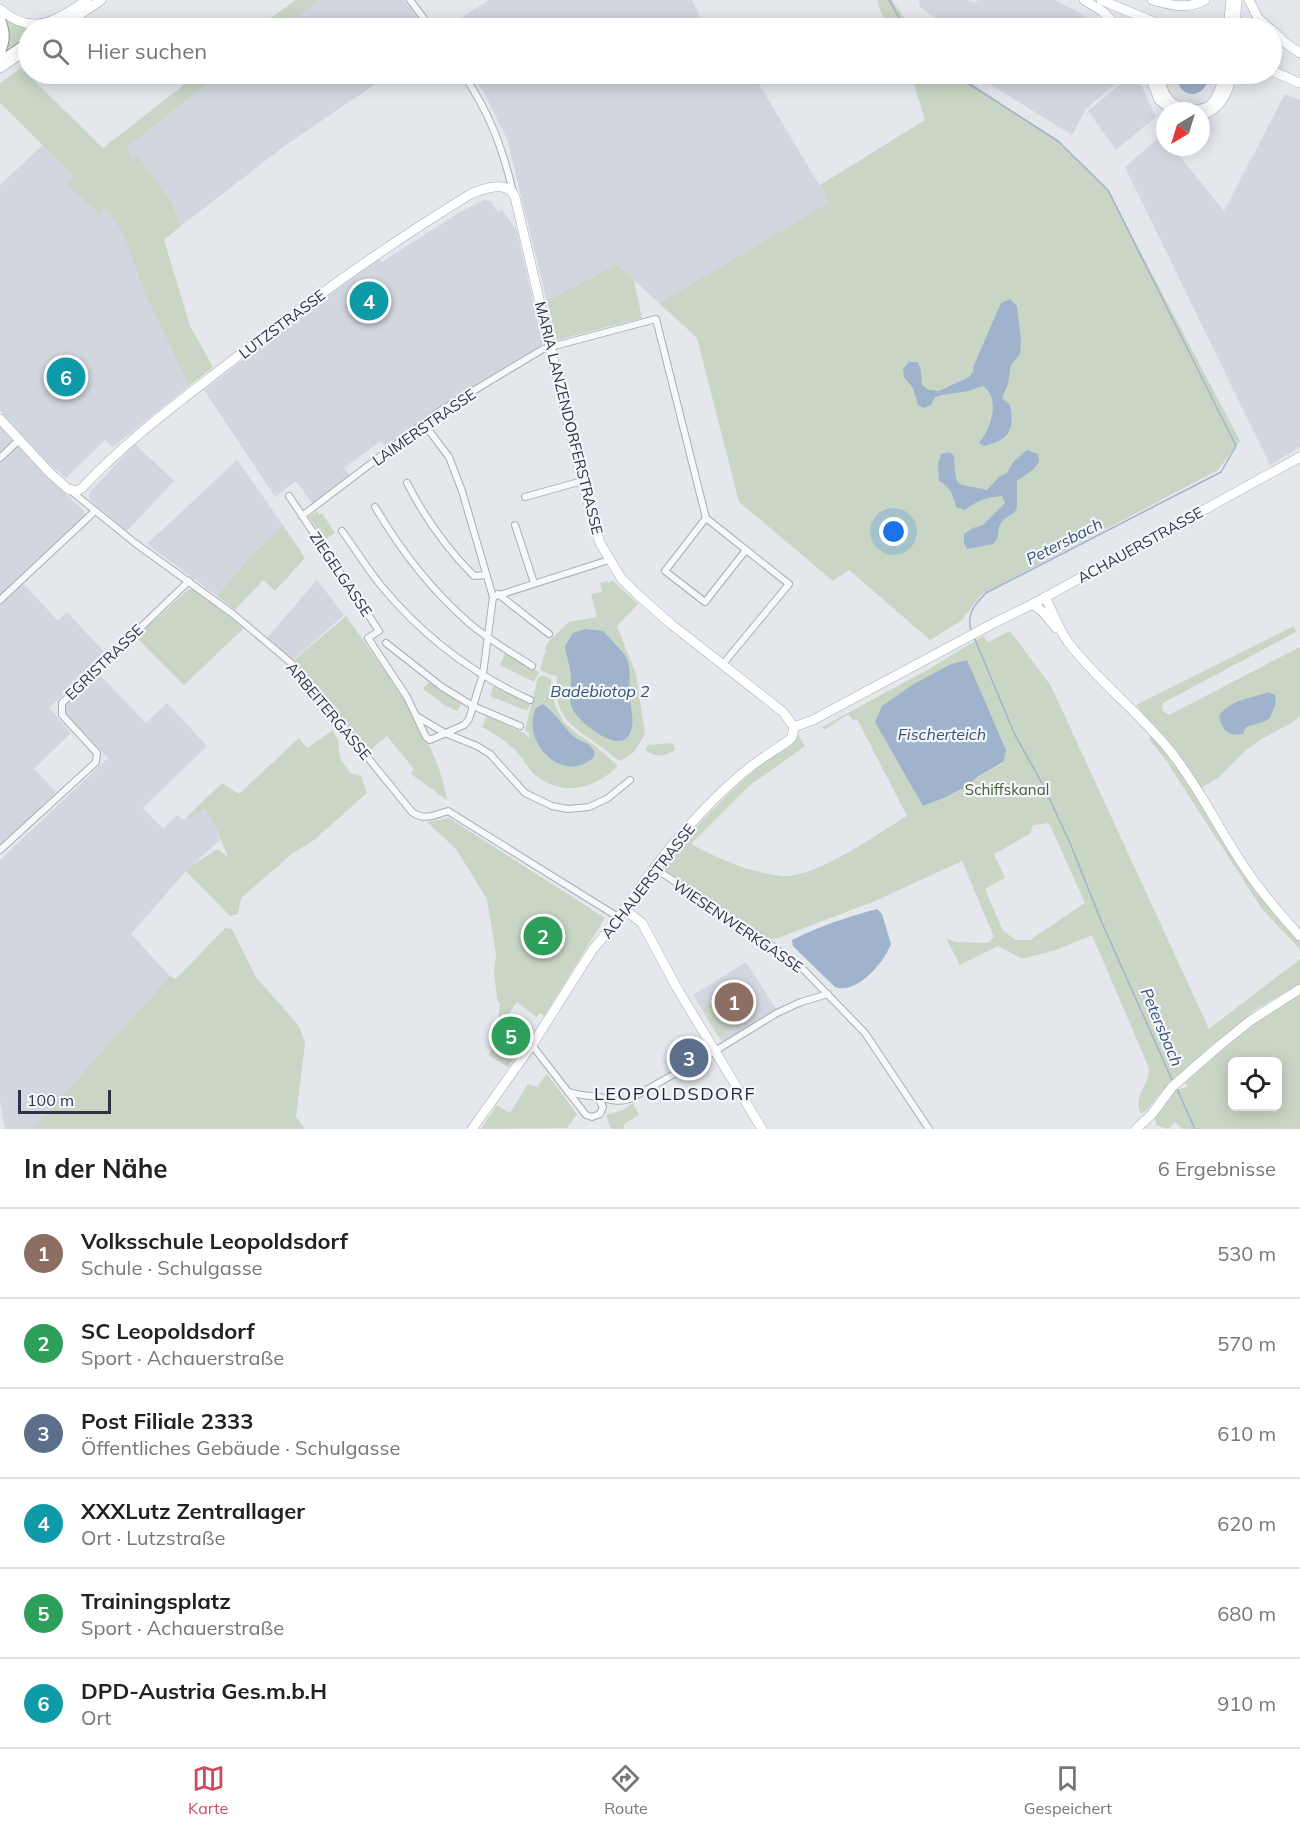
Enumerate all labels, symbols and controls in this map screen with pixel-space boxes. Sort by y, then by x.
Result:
search box [18,18,1282,84]
icon: search [39,35,72,68]
text: Hier suchen [87,37,207,65]
north arrow [1156,102,1210,156]
pin: 4 [350,278,388,324]
street label: LUTZSTRASSE [235,285,329,363]
street label: MARIA LANZENDORFERSTRASSE [531,299,607,537]
pin: 6 [46,354,86,400]
street label: LAIMERSTRASSE [369,384,479,470]
street label: ACHAUERSTRASSE [1074,503,1206,587]
water label: Petersbach [1022,513,1106,569]
your location [879,517,908,546]
street label: ZIEGELGASSE [306,528,376,620]
street label: EGRISTRASSE [61,620,147,704]
street label: ARBEITERGASSE [283,658,376,764]
water label: Badebiotop 2 [550,681,650,701]
water label: Fischerteich [898,724,986,744]
park label: Schiffskanal [965,780,1049,799]
street label: ACHAUERSTRASSE [597,820,699,942]
street label: WIESENWERKGASSE [669,875,807,977]
pin: 2 [524,914,562,958]
pin: 1 [714,980,754,1024]
water label: Petersbach [1137,985,1187,1069]
pin: 5 [492,1014,530,1058]
pin: 3 [670,1036,708,1080]
map controls [1228,1057,1282,1111]
button: locate [1228,1057,1282,1111]
district label: LEOPOLDSDORF [594,1082,756,1105]
scale bar [18,1087,111,1114]
text: 100 m [27,1090,74,1110]
text: In der Nähe [24,1152,168,1185]
text: 6 Ergebnisse [1158,1156,1276,1181]
text: Volksschule Leopoldsdorf [81,1227,348,1255]
text: 1 [38,1241,50,1266]
text: 530 m [1217,1241,1276,1266]
text: Schule · Schulgasse [81,1255,262,1280]
text: SC Leopoldsdorf [81,1317,255,1345]
text: 2 [38,1331,50,1356]
text: 570 m [1217,1331,1276,1356]
text: Sport · Achauerstraße [81,1345,284,1370]
text: Post Filiale 2333 [81,1407,253,1435]
text: 3 [38,1421,50,1446]
text: 610 m [1217,1421,1276,1446]
text: Öffentliches Gebäude · Schulgasse [81,1435,400,1460]
text: XXXLutz Zentrallager [81,1497,305,1525]
text: 4 [38,1511,50,1536]
text: 620 m [1217,1511,1276,1536]
text: Ort · Lutzstraße [81,1525,225,1550]
text: Trainingsplatz [81,1587,231,1615]
text: 5 [38,1601,50,1626]
text: 680 m [1217,1601,1276,1626]
text: Sport · Achauerstraße [81,1615,284,1640]
text: DPD-Austria Ges.m.b.H [81,1677,327,1705]
text: 6 [38,1691,50,1716]
text: 910 m [1217,1691,1276,1716]
text: Ort [81,1705,111,1730]
tab: Karte [188,1762,228,1818]
tab: Route [604,1762,648,1818]
tab: Gespeichert [1024,1762,1112,1818]

